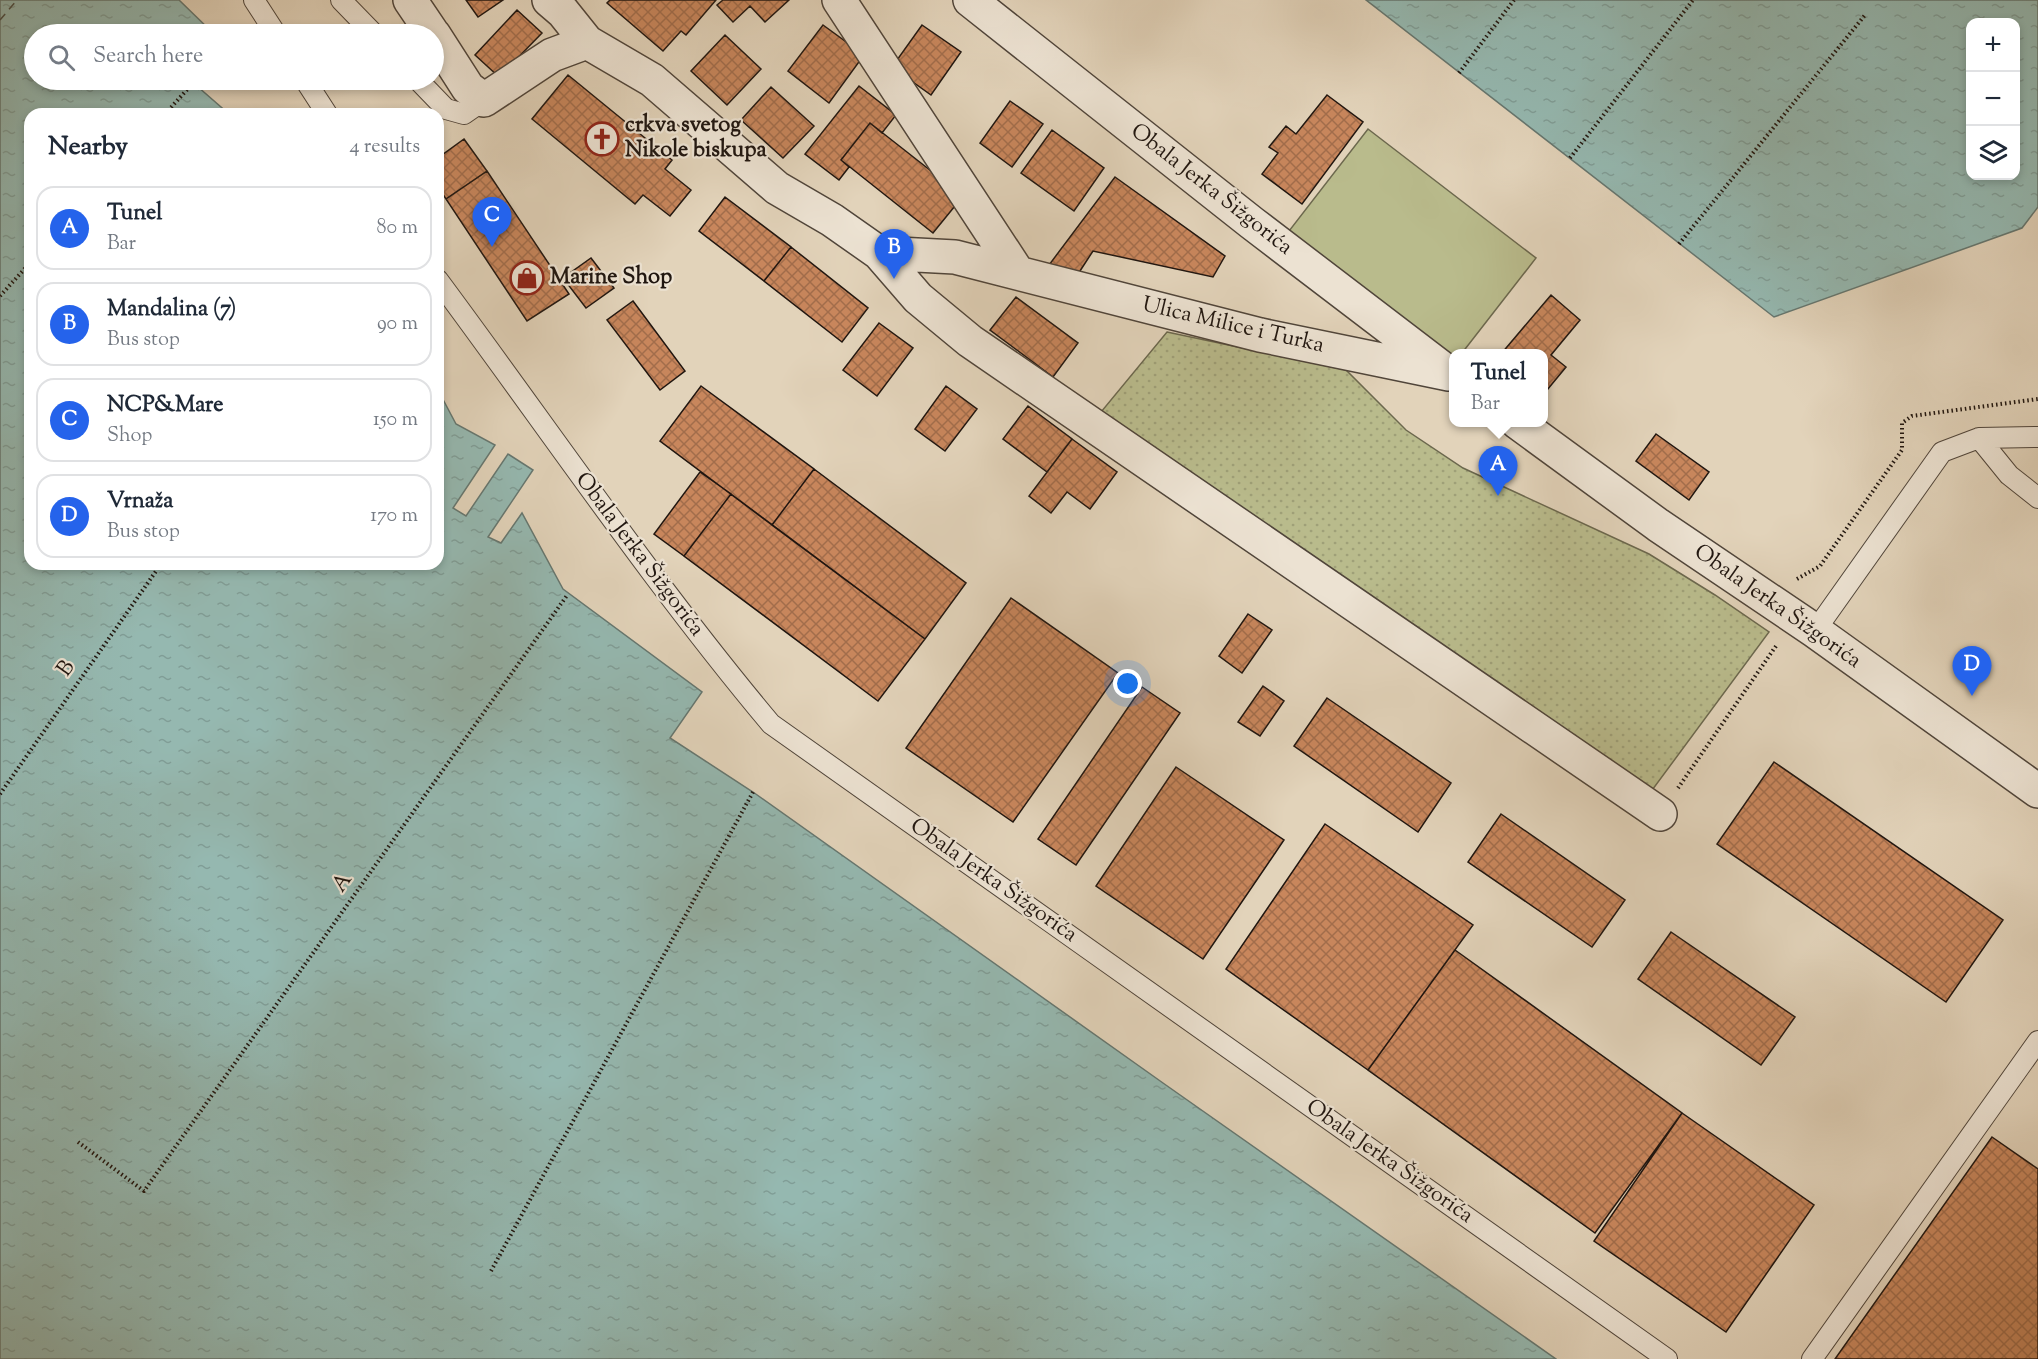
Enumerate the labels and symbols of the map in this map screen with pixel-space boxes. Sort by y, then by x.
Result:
place label: crkva svetog Nikole biskupa [625,110,767,167]
street label: Obala Jerka Šižgorića [1123,116,1300,264]
church icon: crkva svetog Nikole biskupa [584,121,620,157]
pin: C [472,198,512,247]
pin: B [874,230,914,279]
shop icon: Marine Shop [509,260,545,296]
place label: Marine Shop [550,262,672,294]
street label: Ulica Milice i Turka [1139,289,1327,363]
pin: A [1478,446,1518,496]
street label: Obala Jerka Šižgorića [567,466,712,644]
street label: Obala Jerka Šižgorića [1687,536,1868,677]
pin: D [1952,646,1992,696]
street label: B [50,654,84,684]
your location [1113,669,1142,698]
street label: Obala Jerka Šižgorića [903,810,1084,951]
street label: A [325,866,361,899]
street label: Obala Jerka Šižgorića [1299,1091,1480,1232]

